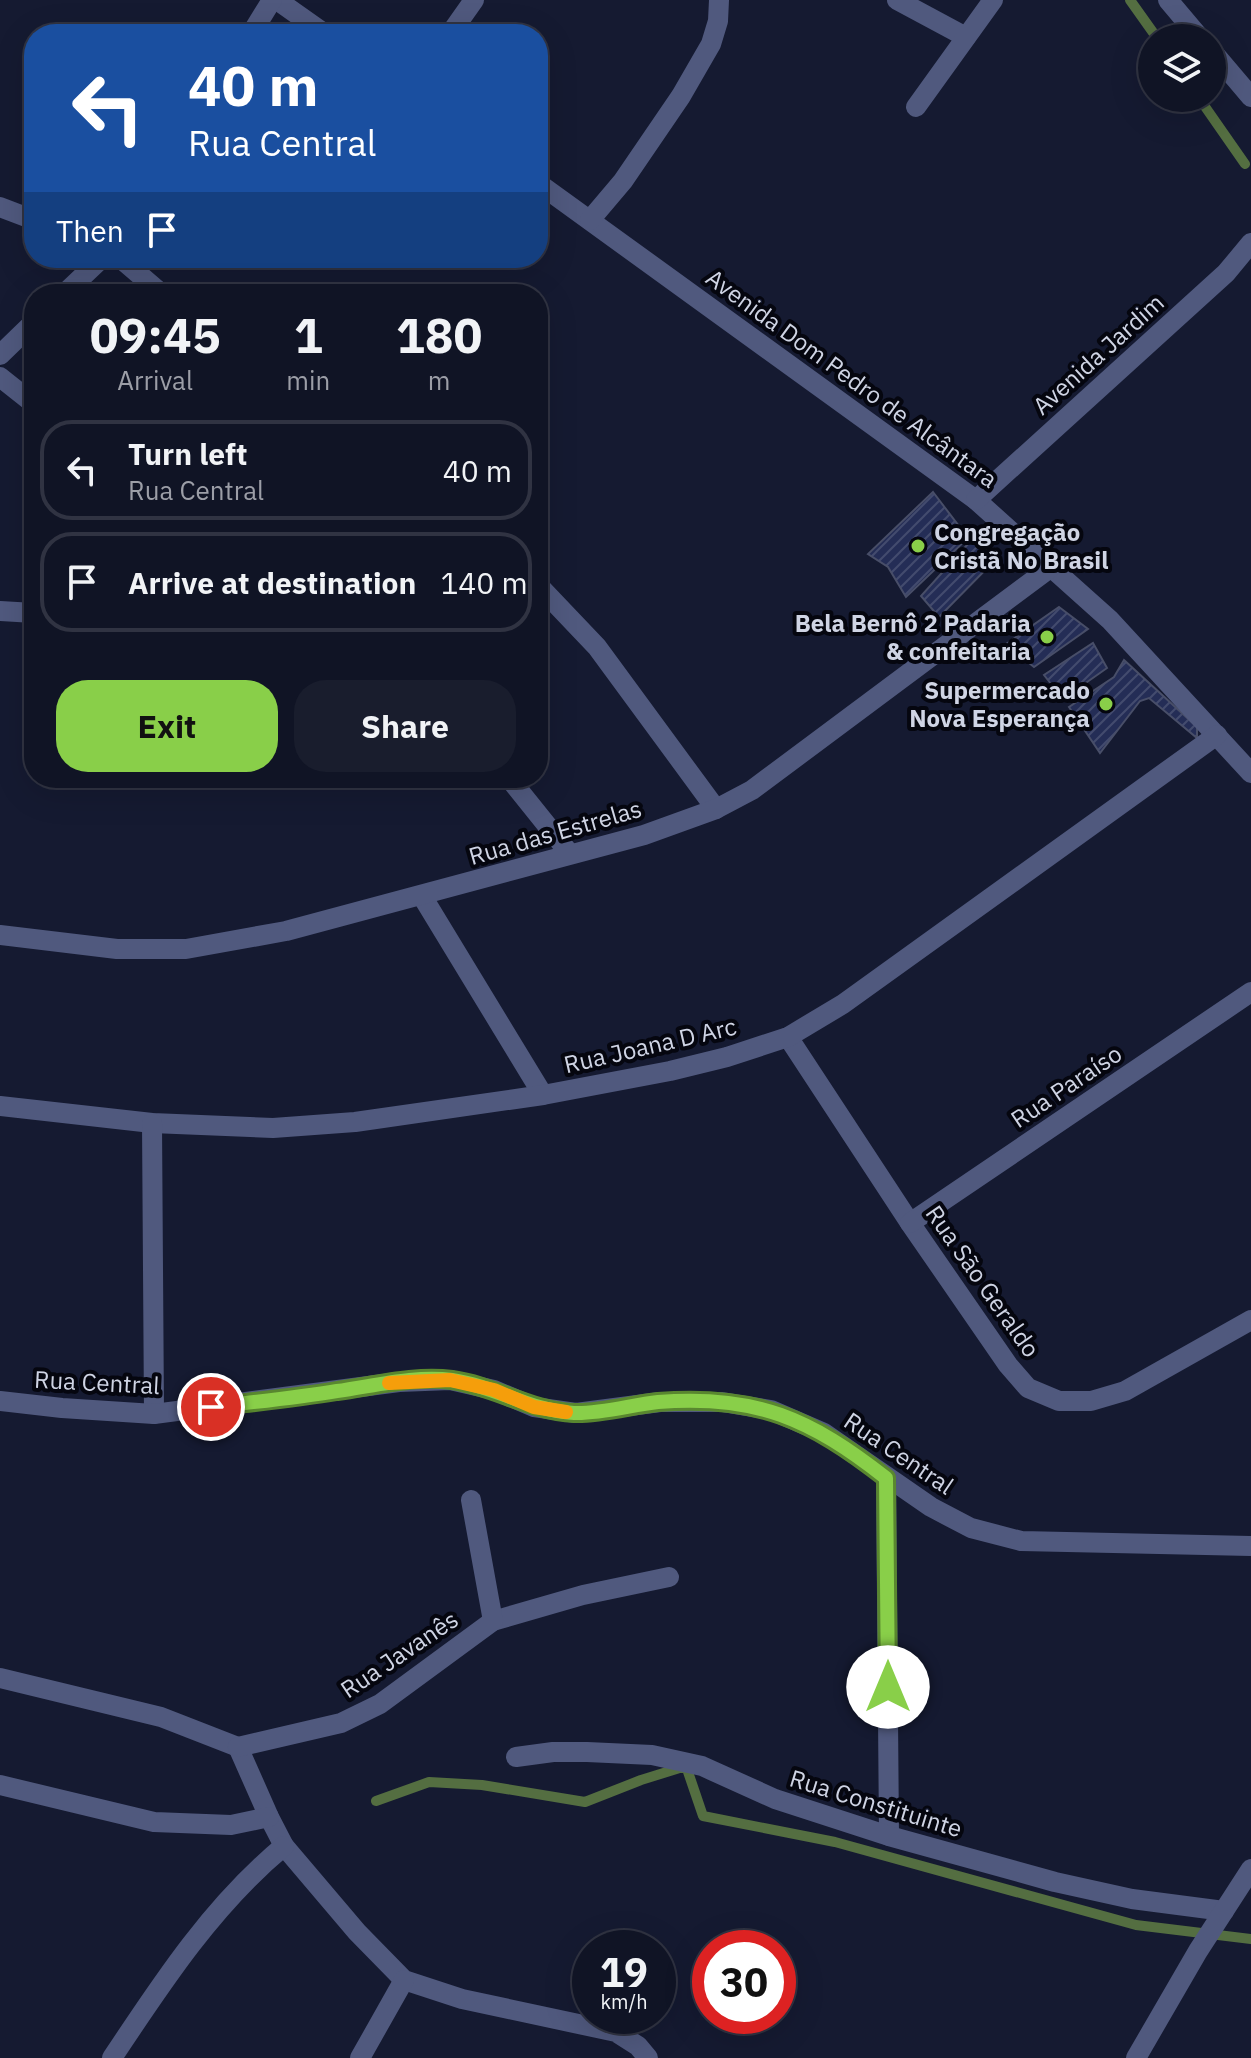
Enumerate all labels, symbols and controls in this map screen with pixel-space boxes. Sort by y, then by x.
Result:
map controls [1138,24,1226,112]
button: layers [1138,24,1226,112]
text: 40 m [188,49,318,121]
icon: left [56,56,160,160]
text: Rua Central [188,119,377,166]
icon: arrive [140,208,184,252]
text: Then [56,211,124,250]
street label: Avenida Dom Pedro de Alcântara [700,261,1004,495]
street label: Avenida Jardim [1025,286,1171,422]
text: 09:45 [90,304,221,366]
text: 1 [294,304,323,366]
text: 180 [396,304,482,366]
text: Arrival [117,363,193,397]
text: min [286,363,330,397]
text: m [428,363,450,397]
text: Turn left [128,434,247,473]
icon: left [60,448,104,492]
text: 40 m [443,451,512,490]
text: Rua Central [128,473,264,507]
place label: Congregação Cristã No Brasil [934,516,1108,576]
marker: Congregação Cristã No Brasil [909,537,927,555]
icon: arrive [60,560,104,604]
text: Arrive at destination [128,563,416,602]
text: 140 m [440,563,528,602]
place label: Bela Bernô 2 Padaria & confeitaria [795,607,1031,667]
marker: Bela Bernô 2 Padaria & confeitaria [1038,628,1056,646]
place label: Supermercado Nova Esperança [909,674,1090,734]
button: Exit [56,680,278,772]
button: Share [294,680,516,772]
marker: Supermercado Nova Esperança [1097,695,1115,713]
street label: Rua das Estrelas [465,792,645,872]
street label: Rua Joana D Arc [561,1010,739,1080]
street label: Rua Paraíso [1004,1037,1128,1135]
street label: Rua São Geraldo [919,1199,1047,1363]
street label: Rua Central [33,1363,161,1401]
pin [177,1373,245,1441]
icon: arrive [189,1385,233,1429]
street label: Rua Central [838,1405,960,1501]
street label: Rua Javanês [334,1603,464,1705]
position arrow [846,1645,930,1729]
street label: Rua Constituinte [786,1762,966,1844]
speed limit sign: 30 [692,1930,796,2034]
text: 19 [600,1946,648,1998]
text: km/h [600,1988,648,2015]

